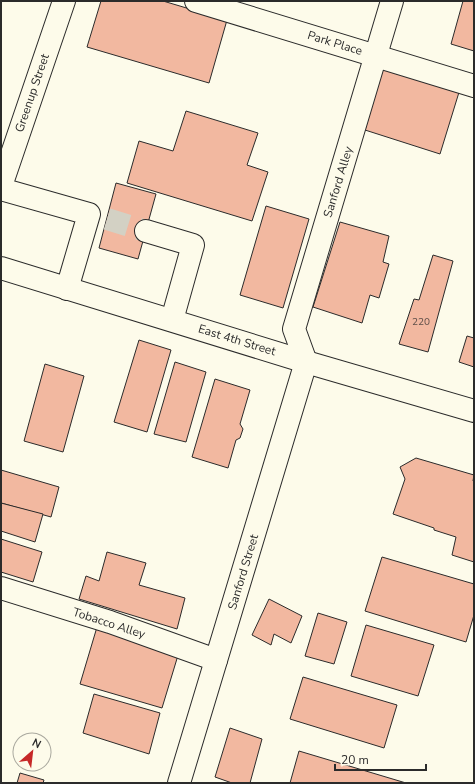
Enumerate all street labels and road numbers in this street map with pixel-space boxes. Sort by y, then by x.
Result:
street label: Park Place [306,27,364,59]
street label: Greenup Street [11,51,53,134]
street label: Sanford Alley [320,144,357,220]
street label: East 4th Street [196,321,278,360]
street label: Sanford Street [224,532,262,612]
street label: Tobacco Alley [71,604,148,642]

